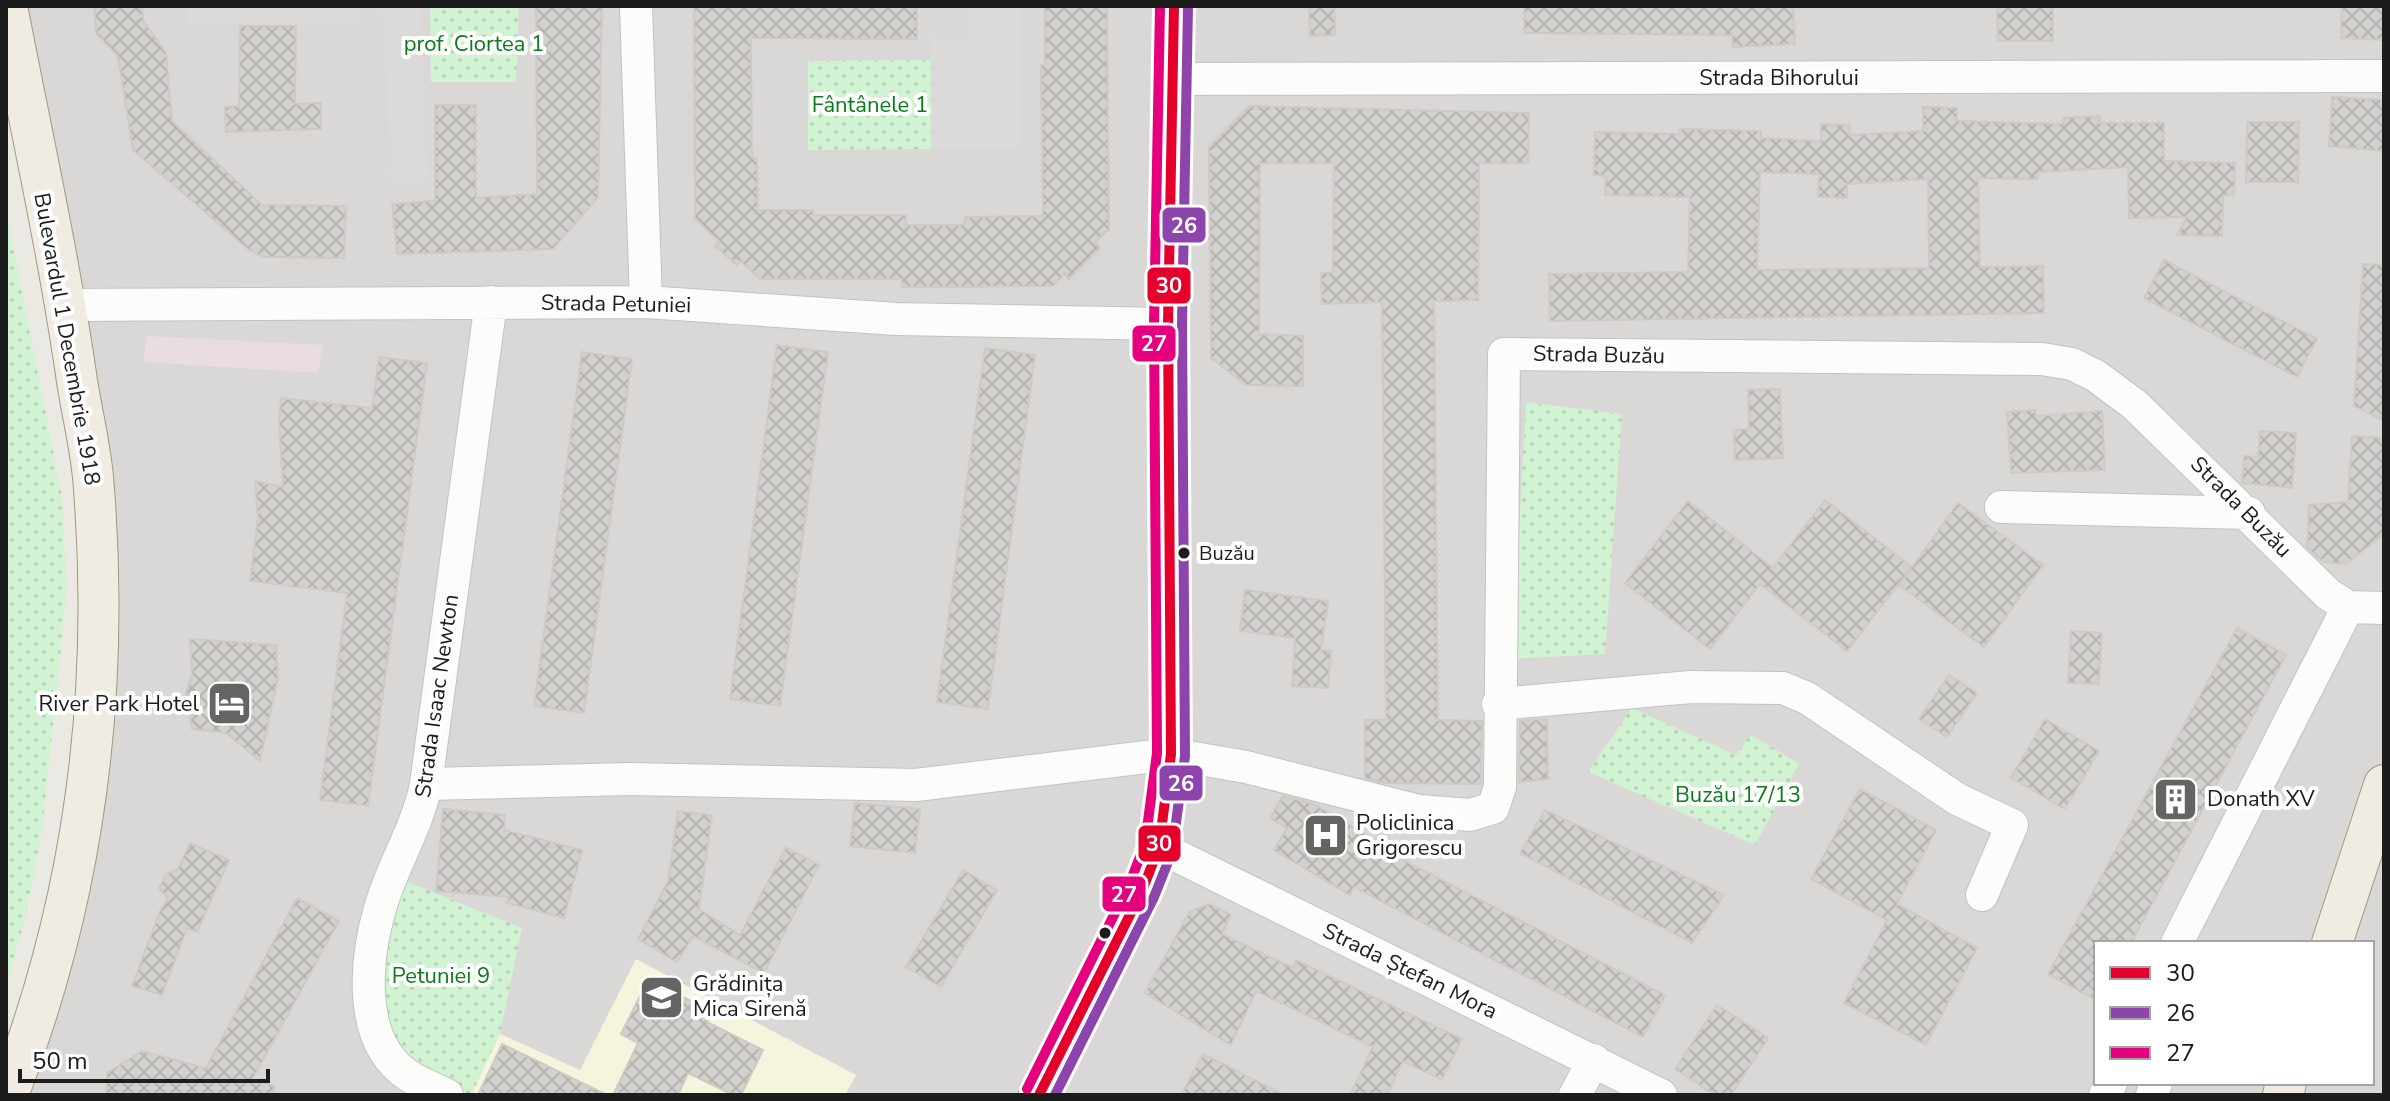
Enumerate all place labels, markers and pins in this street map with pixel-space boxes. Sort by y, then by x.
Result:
place label: Buzău [1199,540,1255,567]
marker: Buzău [1176,545,1192,561]
hotel icon: River Park Hotel [206,680,254,728]
place label: River Park Hotel [39,689,199,719]
building icon: Donath XV [2152,775,2200,823]
place label: Donath XV [2207,784,2316,814]
place label: Policlinica Grigorescu [1356,808,1463,863]
hospital icon: Policlinica Grigorescu [1301,812,1349,860]
unlabelled marker [1097,925,1113,941]
place label: Grădinița Mica Sirenă [693,969,807,1024]
school or university icon: Grădinița Mica Sirenă [638,973,686,1021]

